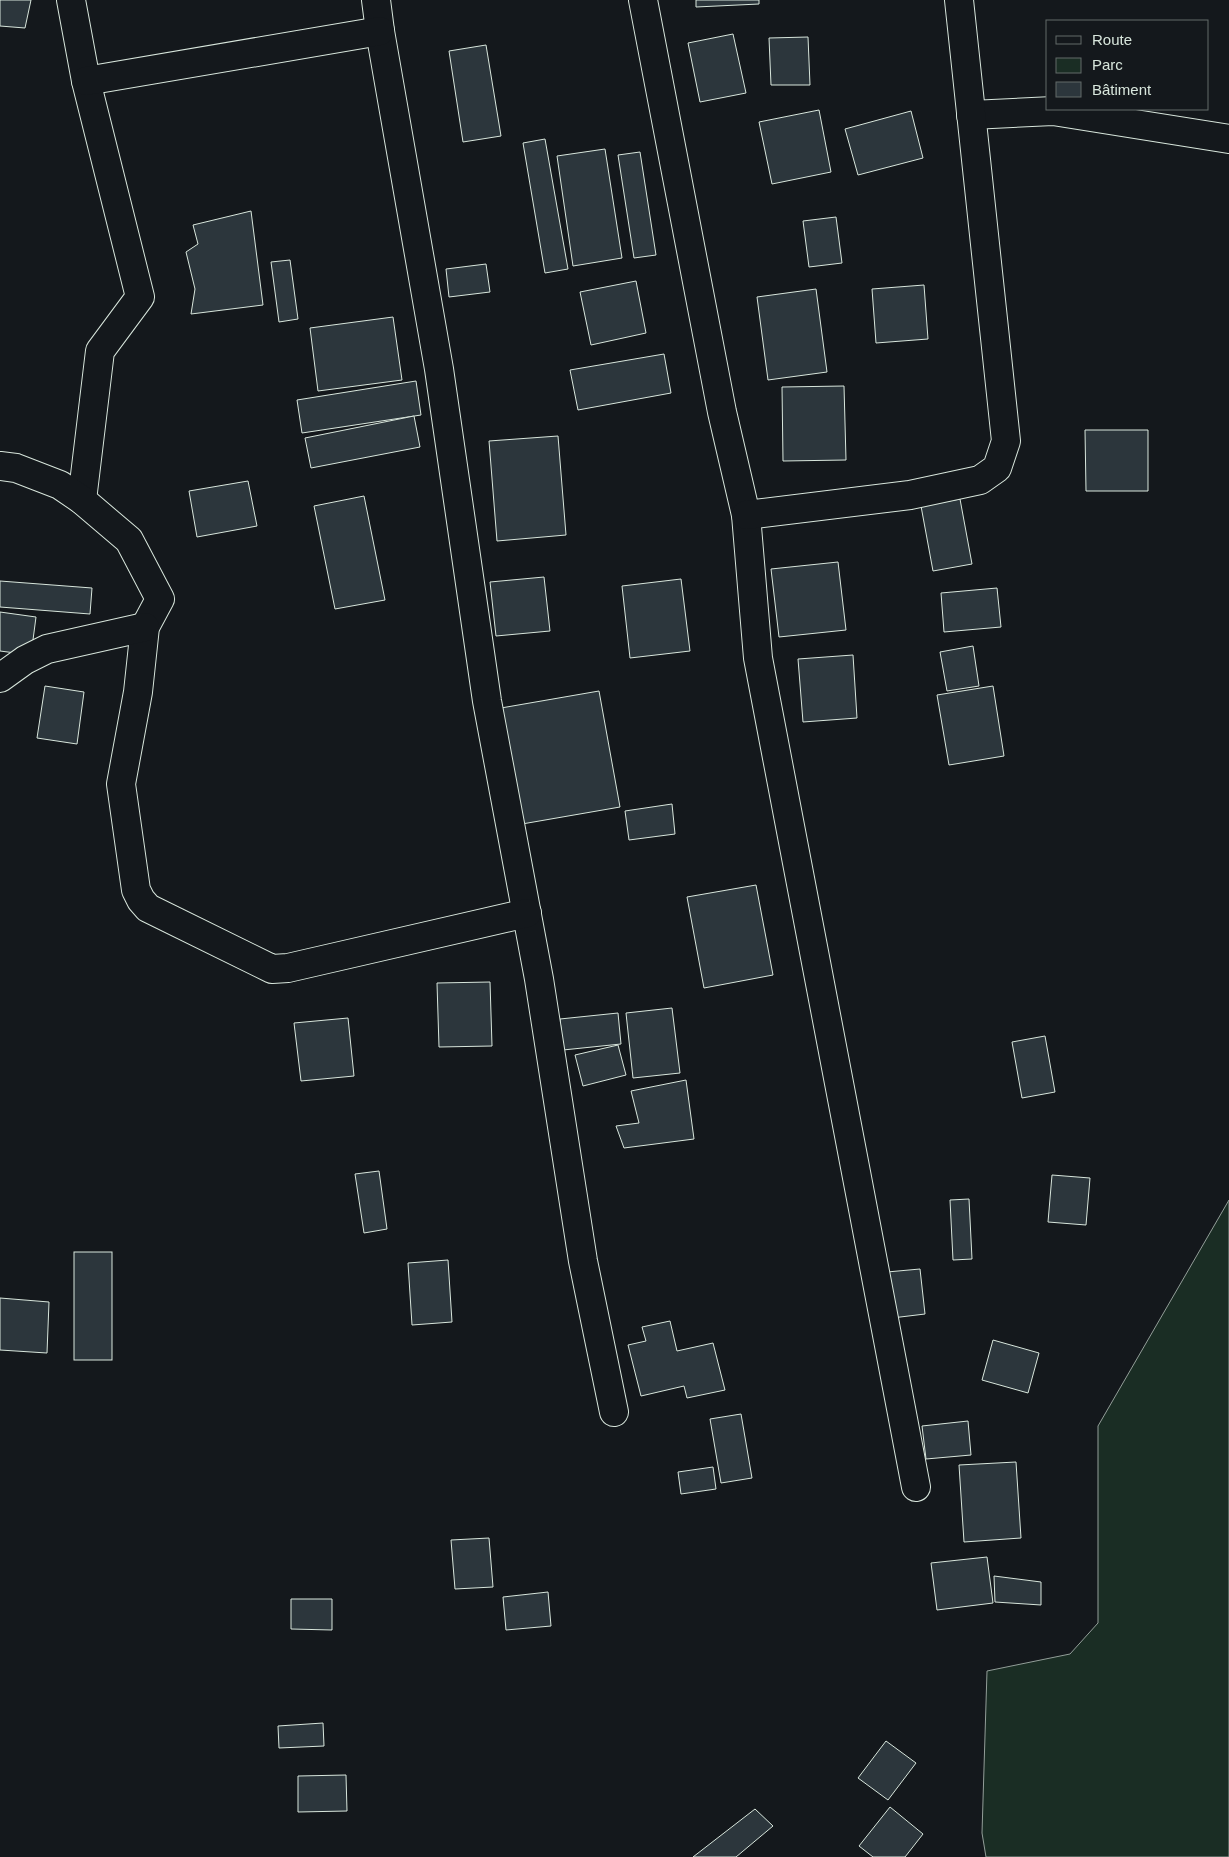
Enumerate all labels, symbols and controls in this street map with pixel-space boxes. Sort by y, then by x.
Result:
legend [1046,20,1209,110]
text: Route [1092,31,1132,48]
text: Parc [1092,56,1123,73]
text: Bâtiment [1092,81,1152,98]

